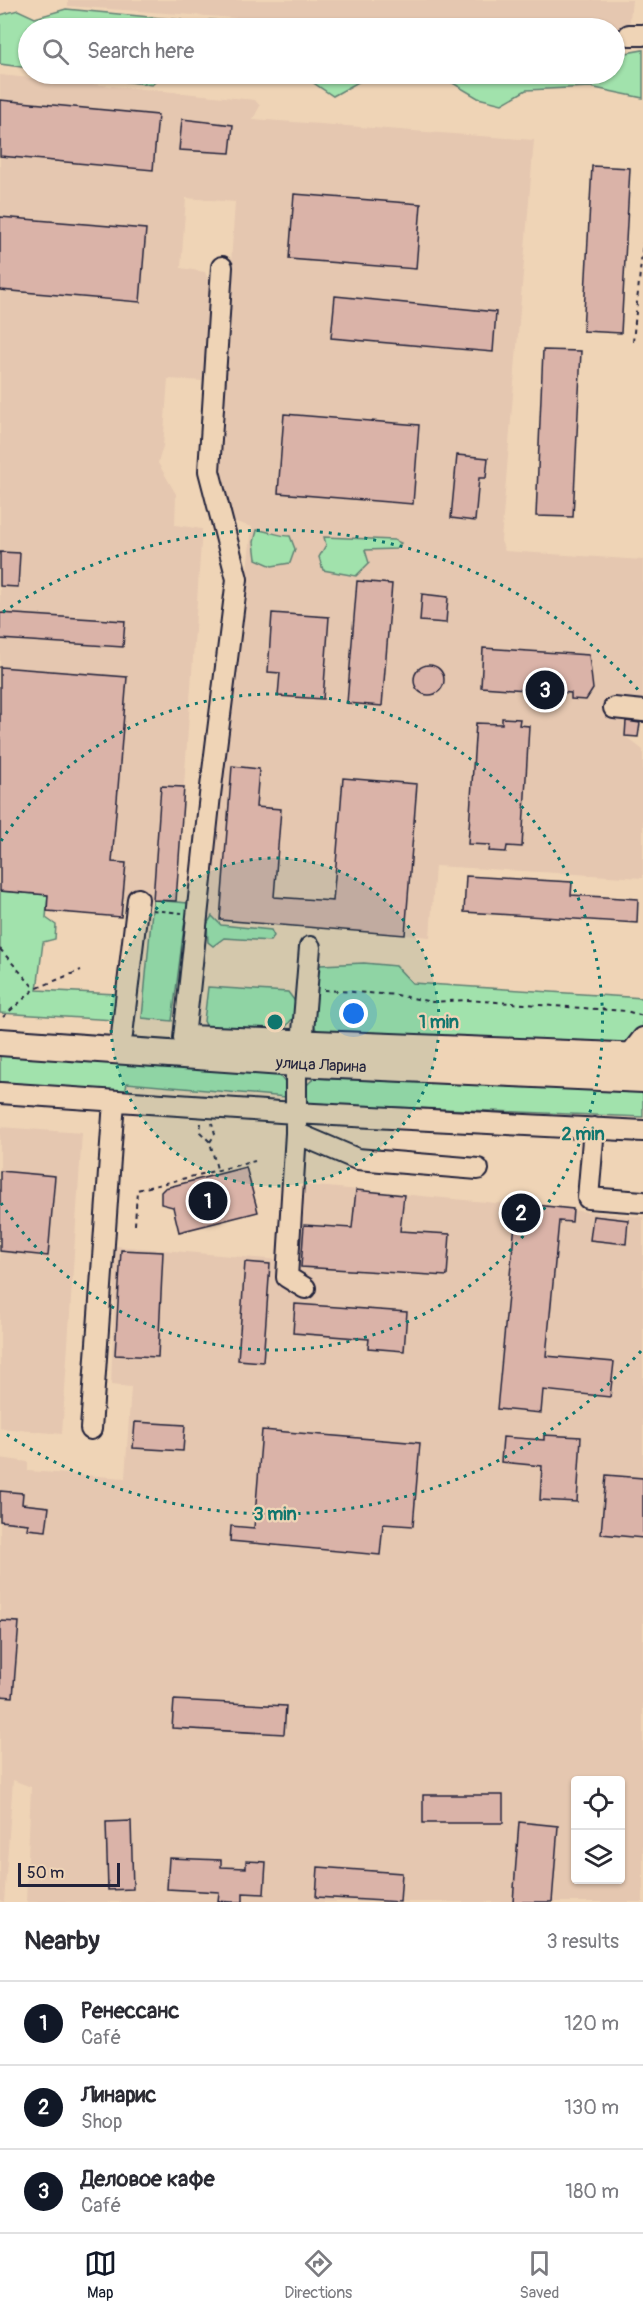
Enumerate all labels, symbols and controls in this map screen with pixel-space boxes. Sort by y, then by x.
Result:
search box [18,18,625,84]
icon: search [39,35,72,68]
text: Search here [87,37,194,65]
pin: 3 [526,668,564,712]
your location [339,999,368,1028]
text: 1 min [419,1011,459,1034]
centre of rings [265,1012,285,1032]
street label: улица Ларина [274,1053,367,1077]
text: 2 min [561,1123,605,1146]
pin: 1 [188,1178,228,1224]
pin: 2 [502,1190,540,1236]
text: 3 min [253,1503,297,1526]
map controls [571,1776,625,1884]
button: locate [571,1776,625,1830]
button: layers [571,1830,625,1884]
scale bar [18,1860,120,1888]
text: 50 m [27,1863,64,1883]
text: Nearby [24,1925,100,1957]
text: 3 results [547,1929,619,1954]
text: Ренессанс [81,1997,179,2025]
text: 1 [40,2011,47,2036]
text: 120 m [564,2011,619,2036]
text: Café [81,2025,121,2050]
text: Линарис [81,2081,157,2109]
text: 2 [38,2095,49,2120]
text: 130 m [564,2095,619,2120]
text: Shop [81,2109,122,2134]
text: Деловое кафе [81,2165,215,2193]
text: 3 [38,2179,49,2204]
text: 180 m [565,2179,619,2204]
text: Café [81,2193,121,2218]
tab: Map [84,2247,117,2303]
tab: Directions [284,2247,352,2303]
tab: Saved [520,2247,559,2303]

